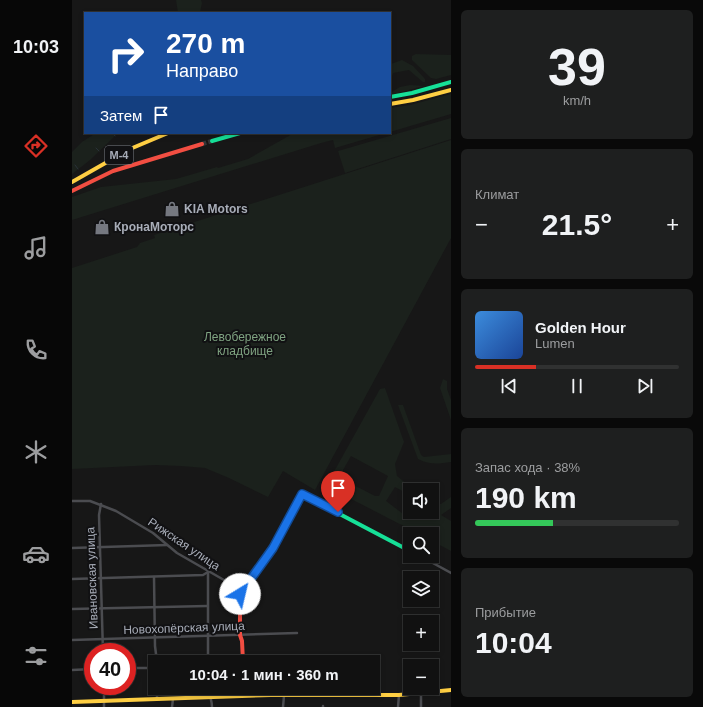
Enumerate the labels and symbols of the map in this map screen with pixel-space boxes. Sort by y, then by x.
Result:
road number: М-4 [105,146,133,164]
shop icon: KIA Motors [163,200,181,218]
place label: KIA Motors [184,202,248,216]
shop icon: КронаМоторс [93,218,111,236]
place label: КронаМоторс [114,220,194,234]
park label: Левобережное кладбище [204,330,286,358]
pin [321,471,355,512]
street label: Рижская улица [145,515,223,573]
street label: Ивановская улица [83,526,101,629]
position arrow [219,573,261,615]
street label: Новохопёрская улица [123,619,245,637]
speed limit sign: 40 [84,643,136,695]

